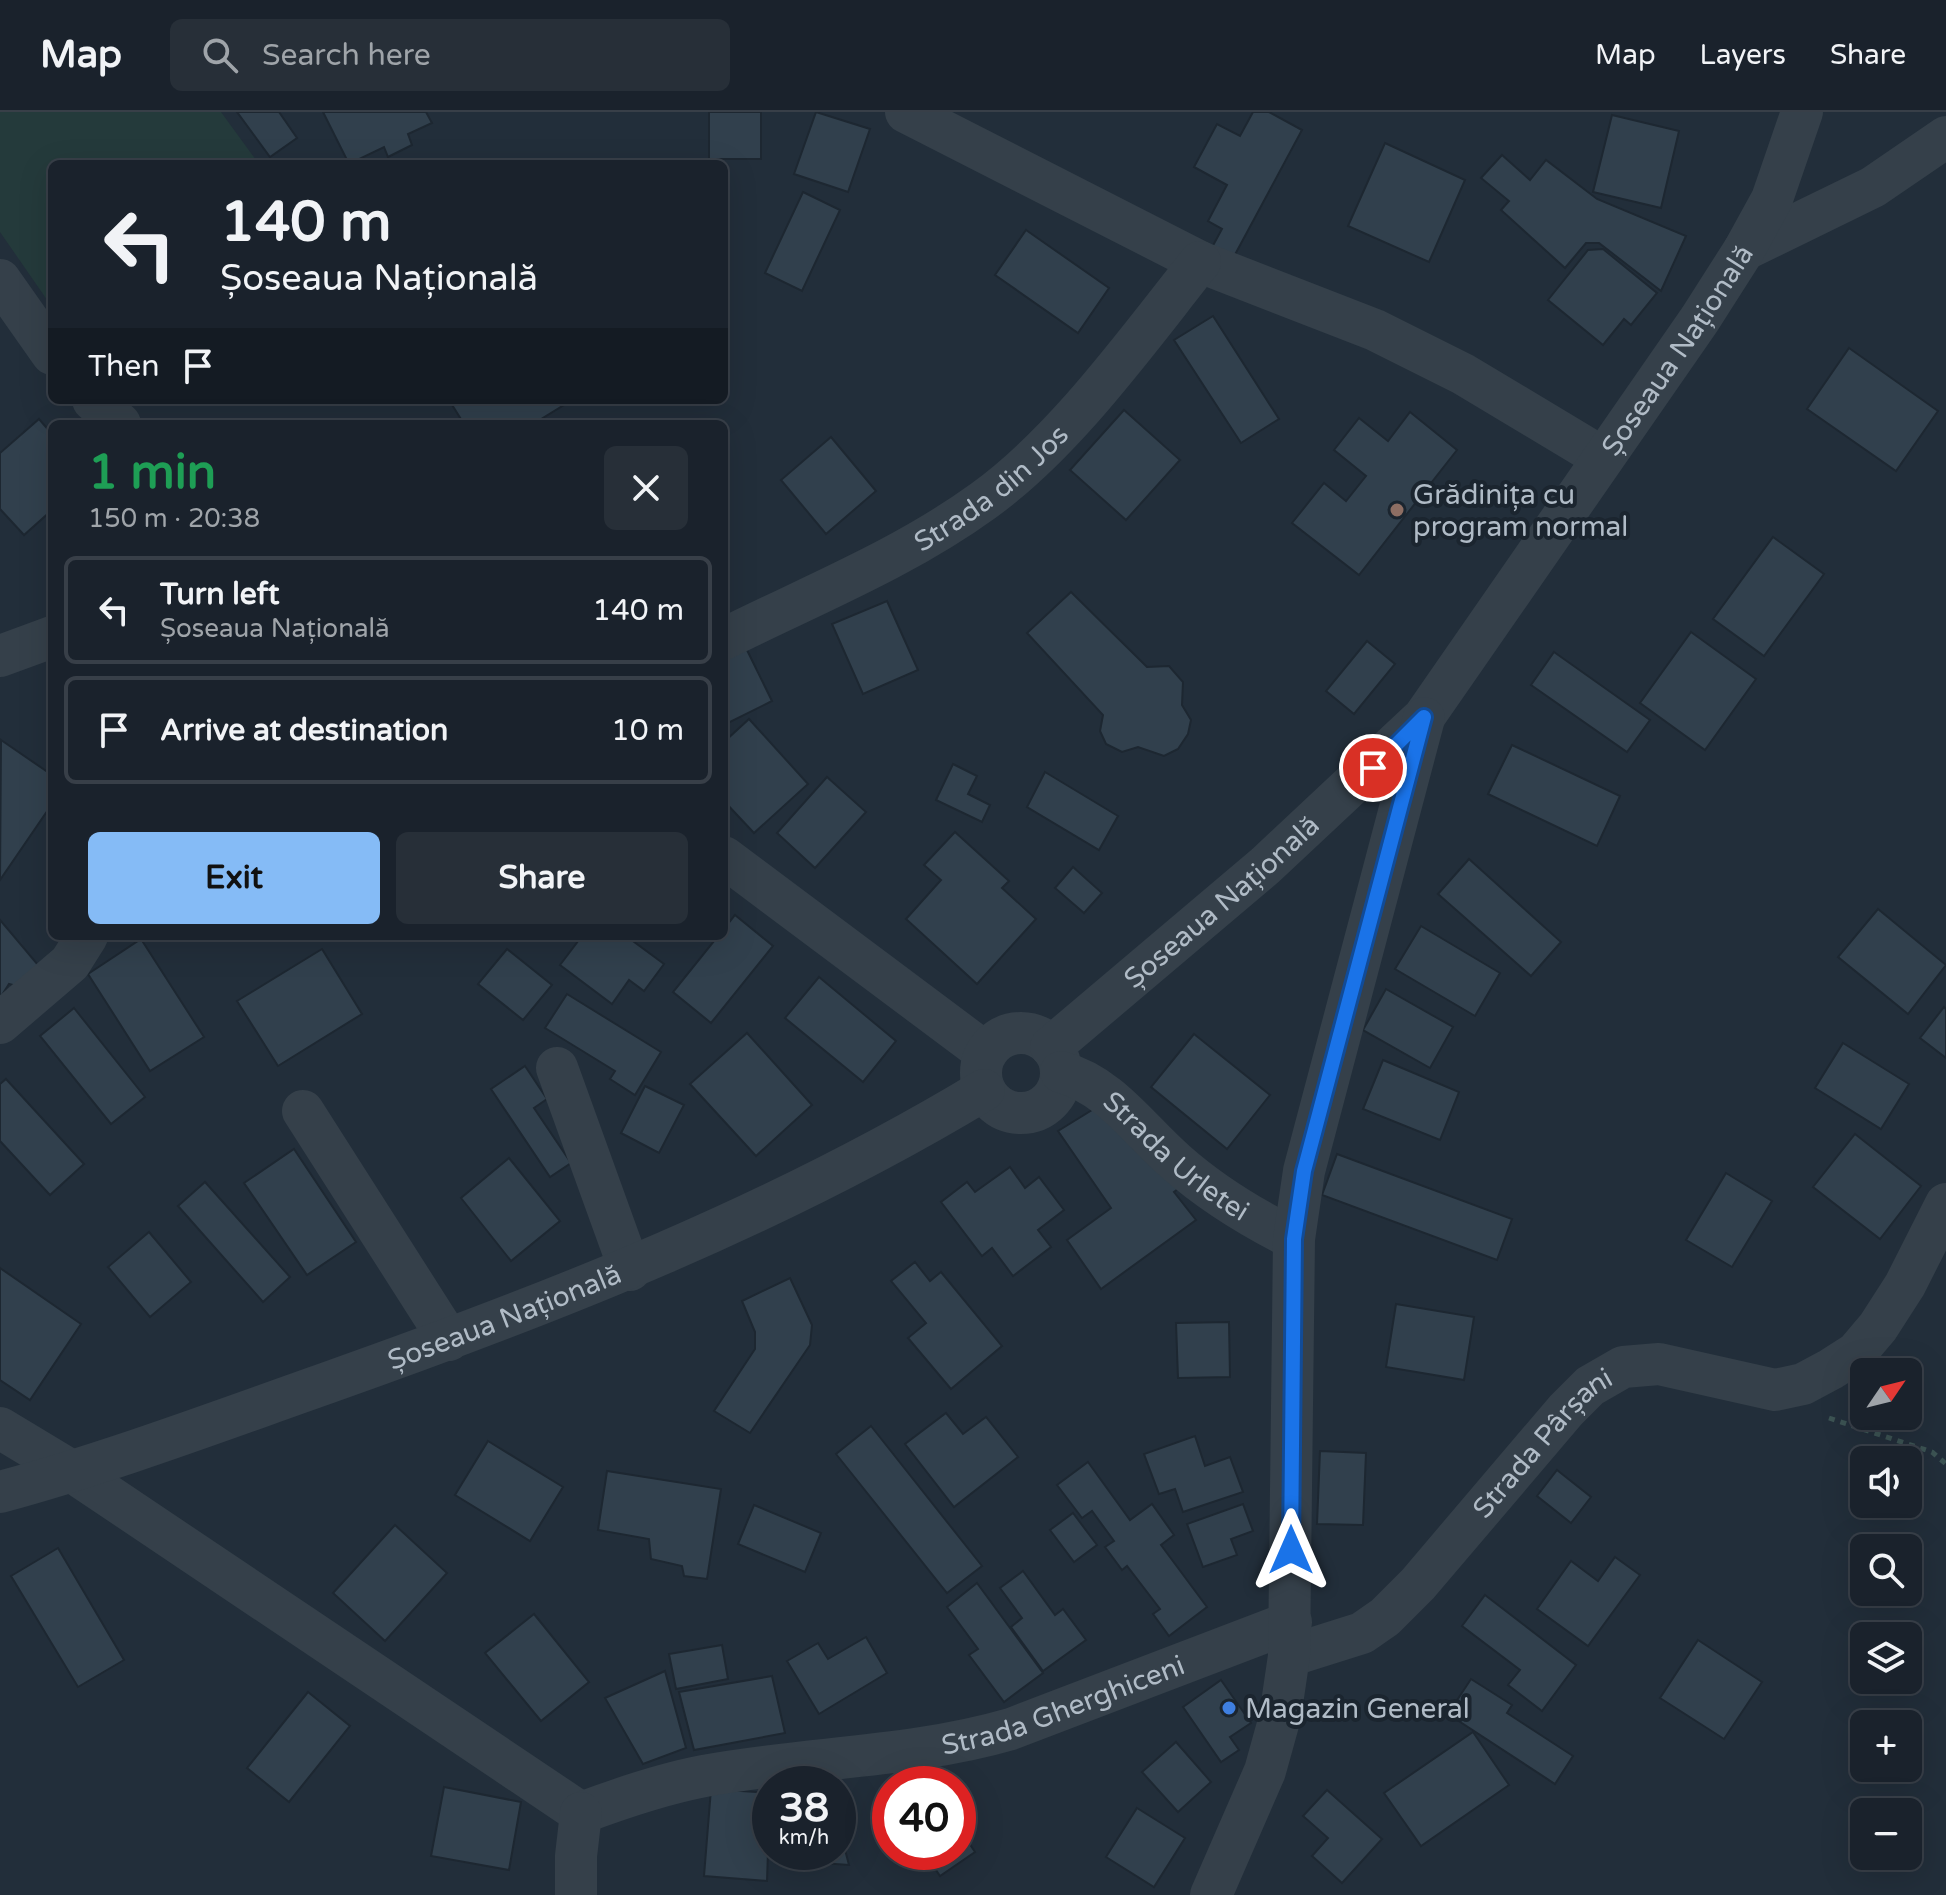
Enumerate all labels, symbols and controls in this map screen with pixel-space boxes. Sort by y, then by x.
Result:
search box [170,19,730,91]
text: Map [40,32,122,78]
icon: search [198,33,242,77]
text: Search here [262,37,431,74]
text: Map [1595,38,1656,72]
text: Layers [1700,38,1786,72]
text: Share [1830,38,1906,72]
text: 140 m [220,189,391,256]
icon: left [88,192,192,296]
street label: Șoseaua Națională [1594,239,1761,463]
text: Șoseaua Națională [220,257,538,300]
icon: arrive [176,344,220,388]
text: Then [88,348,160,385]
street label: Strada din Jos [908,418,1076,559]
text: 1 min [88,444,216,502]
button: close [604,446,688,530]
place label: Grădinița cu program normal [1413,478,1628,544]
marker: Grădinița cu program normal [1388,501,1406,519]
text: 150 m · 20:38 [88,503,260,534]
text: Turn left [160,576,279,613]
icon: left [92,588,136,632]
text: 140 m [592,592,684,629]
text: Șoseaua Națională [160,613,390,644]
icon: arrive [92,708,136,752]
text: Arrive at destination [160,712,448,749]
text: 10 m [611,712,684,749]
pin [1339,734,1407,802]
icon: arrive [1351,746,1395,790]
street label: Șoseaua Națională [1117,808,1327,996]
button: Exit [88,832,380,924]
button: Share [396,832,688,924]
street label: Strada Urletei [1096,1084,1255,1229]
street label: Șoseaua Națională [383,1257,626,1378]
north arrow [1850,1358,1922,1430]
map controls [1850,1358,1922,1870]
street label: Strada Pârșani [1466,1361,1619,1525]
button: sound [1850,1446,1922,1518]
position arrow [1249,1508,1333,1592]
button: search [1850,1534,1922,1606]
button: layers [1850,1622,1922,1694]
street label: Strada Gherghiceni [939,1648,1190,1763]
place label: Magazin General [1245,1692,1470,1726]
marker: Magazin General [1220,1699,1238,1717]
button: + [1850,1710,1922,1782]
speed limit sign: 40 [872,1766,976,1870]
text: 38 [779,1784,829,1832]
button: − [1850,1798,1922,1870]
text: km/h [779,1826,829,1850]

